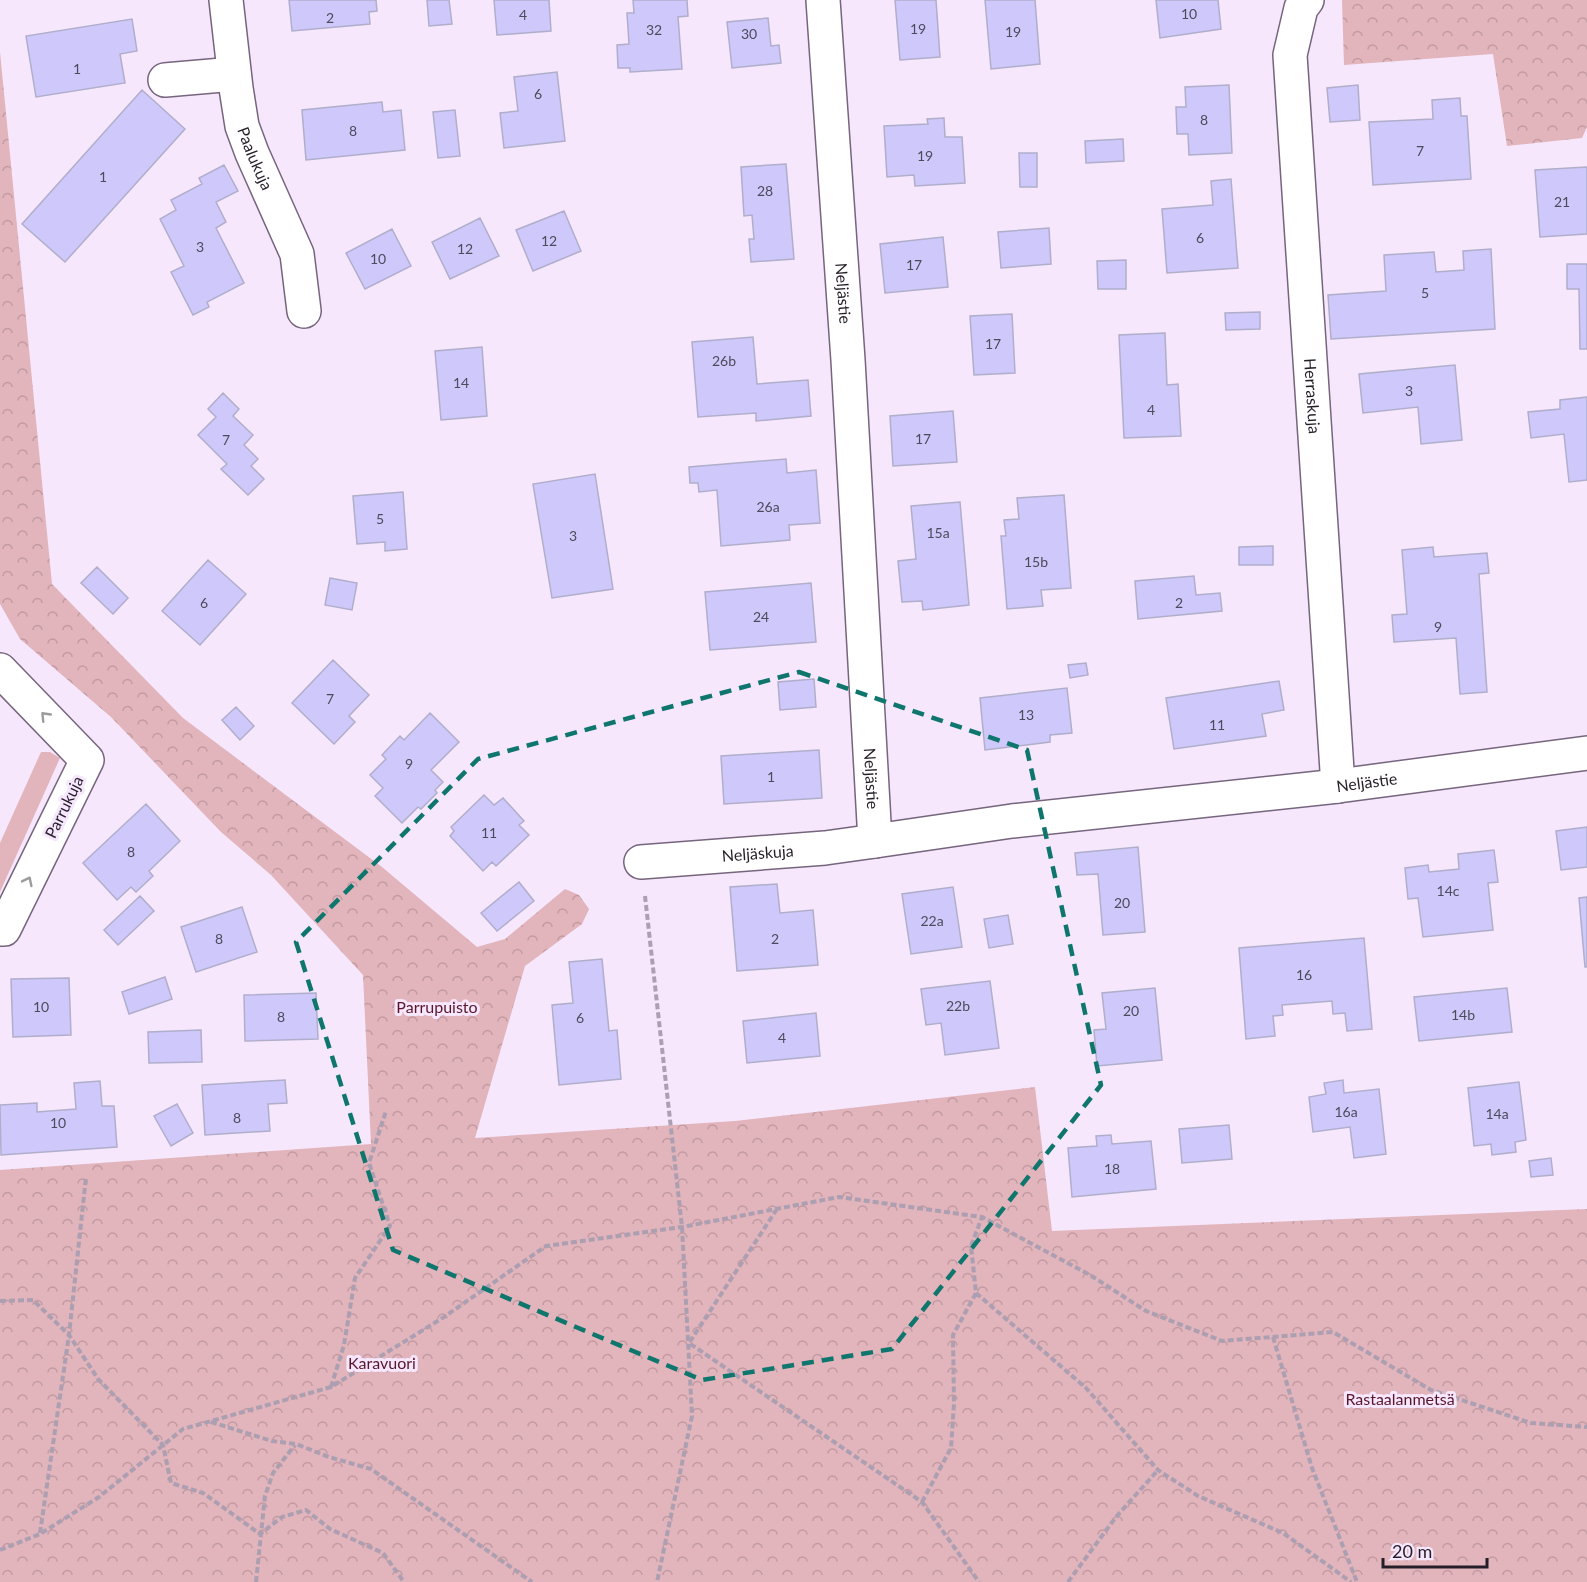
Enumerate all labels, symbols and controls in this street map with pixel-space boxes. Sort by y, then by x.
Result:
house number: 10 [1181,5,1197,22]
house number: 4 [519,6,527,23]
house number: 2 [326,9,334,26]
house number: 19 [910,20,926,37]
house number: 32 [646,21,662,38]
house number: 19 [1005,23,1021,40]
house number: 30 [741,25,757,42]
house number: 1 [73,60,81,77]
house number: 6 [534,85,542,102]
house number: 8 [1200,111,1208,128]
house number: 8 [349,122,357,139]
street label: Paalukuja [234,124,277,193]
house number: 7 [1416,142,1424,159]
house number: 19 [917,147,933,164]
house number: 1 [99,168,107,185]
house number: 28 [757,182,773,199]
house number: 21 [1554,193,1570,210]
house number: 6 [1196,229,1204,246]
house number: 12 [541,232,557,249]
house number: 3 [196,238,204,255]
house number: 12 [457,240,473,257]
house number: 10 [370,250,386,267]
house number: 17 [906,256,922,273]
street label: Neljästie [832,262,855,324]
house number: 5 [1421,284,1429,301]
house number: 17 [985,335,1001,352]
house number: 26b [712,352,736,369]
street label: Herraskuja [1301,358,1325,434]
house number: 14 [453,374,469,391]
house number: 3 [1405,382,1413,399]
house number: 4 [1147,401,1155,418]
house number: 17 [915,430,931,447]
house number: 7 [222,431,230,448]
house number: 26a [756,498,780,515]
house number: 5 [376,510,384,527]
house number: 15a [926,524,950,541]
house number: 3 [569,527,577,544]
house number: 15b [1024,553,1048,570]
house number: 6 [200,594,208,611]
house number: 2 [1175,594,1183,611]
house number: 24 [753,608,769,625]
house number: 9 [1434,618,1442,635]
house number: 7 [326,690,334,707]
house number: 13 [1018,706,1034,723]
one-way arrow [41,713,52,724]
house number: 11 [1209,716,1225,733]
street label: Neljästie [861,747,883,810]
house number: 9 [405,755,413,772]
house number: 1 [767,768,775,785]
street label: Neljästie [1335,768,1398,795]
street label: Parrukuja [40,773,87,841]
house number: 11 [481,824,497,841]
street label: Neljäskuja [721,840,794,865]
house number: 8 [127,843,135,860]
one-way arrow [21,876,32,887]
house number: 14c [1437,882,1460,899]
house number: 20 [1114,894,1130,911]
house number: 22a [920,912,944,929]
house number: 8 [215,930,223,947]
house number: 2 [771,930,779,947]
house number: 16 [1296,966,1312,983]
park label: Parrupuisto [396,997,478,1016]
house number: 22b [946,997,970,1014]
house number: 10 [33,998,49,1015]
house number: 20 [1123,1002,1139,1019]
house number: 14b [1451,1006,1475,1023]
house number: 8 [277,1008,285,1025]
house number: 6 [576,1009,584,1026]
house number: 4 [778,1029,786,1046]
house number: 16a [1334,1103,1358,1120]
house number: 14a [1485,1105,1509,1122]
house number: 8 [233,1109,241,1126]
house number: 10 [50,1114,66,1131]
house number: 18 [1104,1160,1120,1177]
park label: Karavuori [348,1353,416,1372]
park label: Rastaalanmetsä [1345,1389,1455,1408]
scale bar [1383,1531,1486,1569]
text: 20 m [1392,1540,1432,1562]

